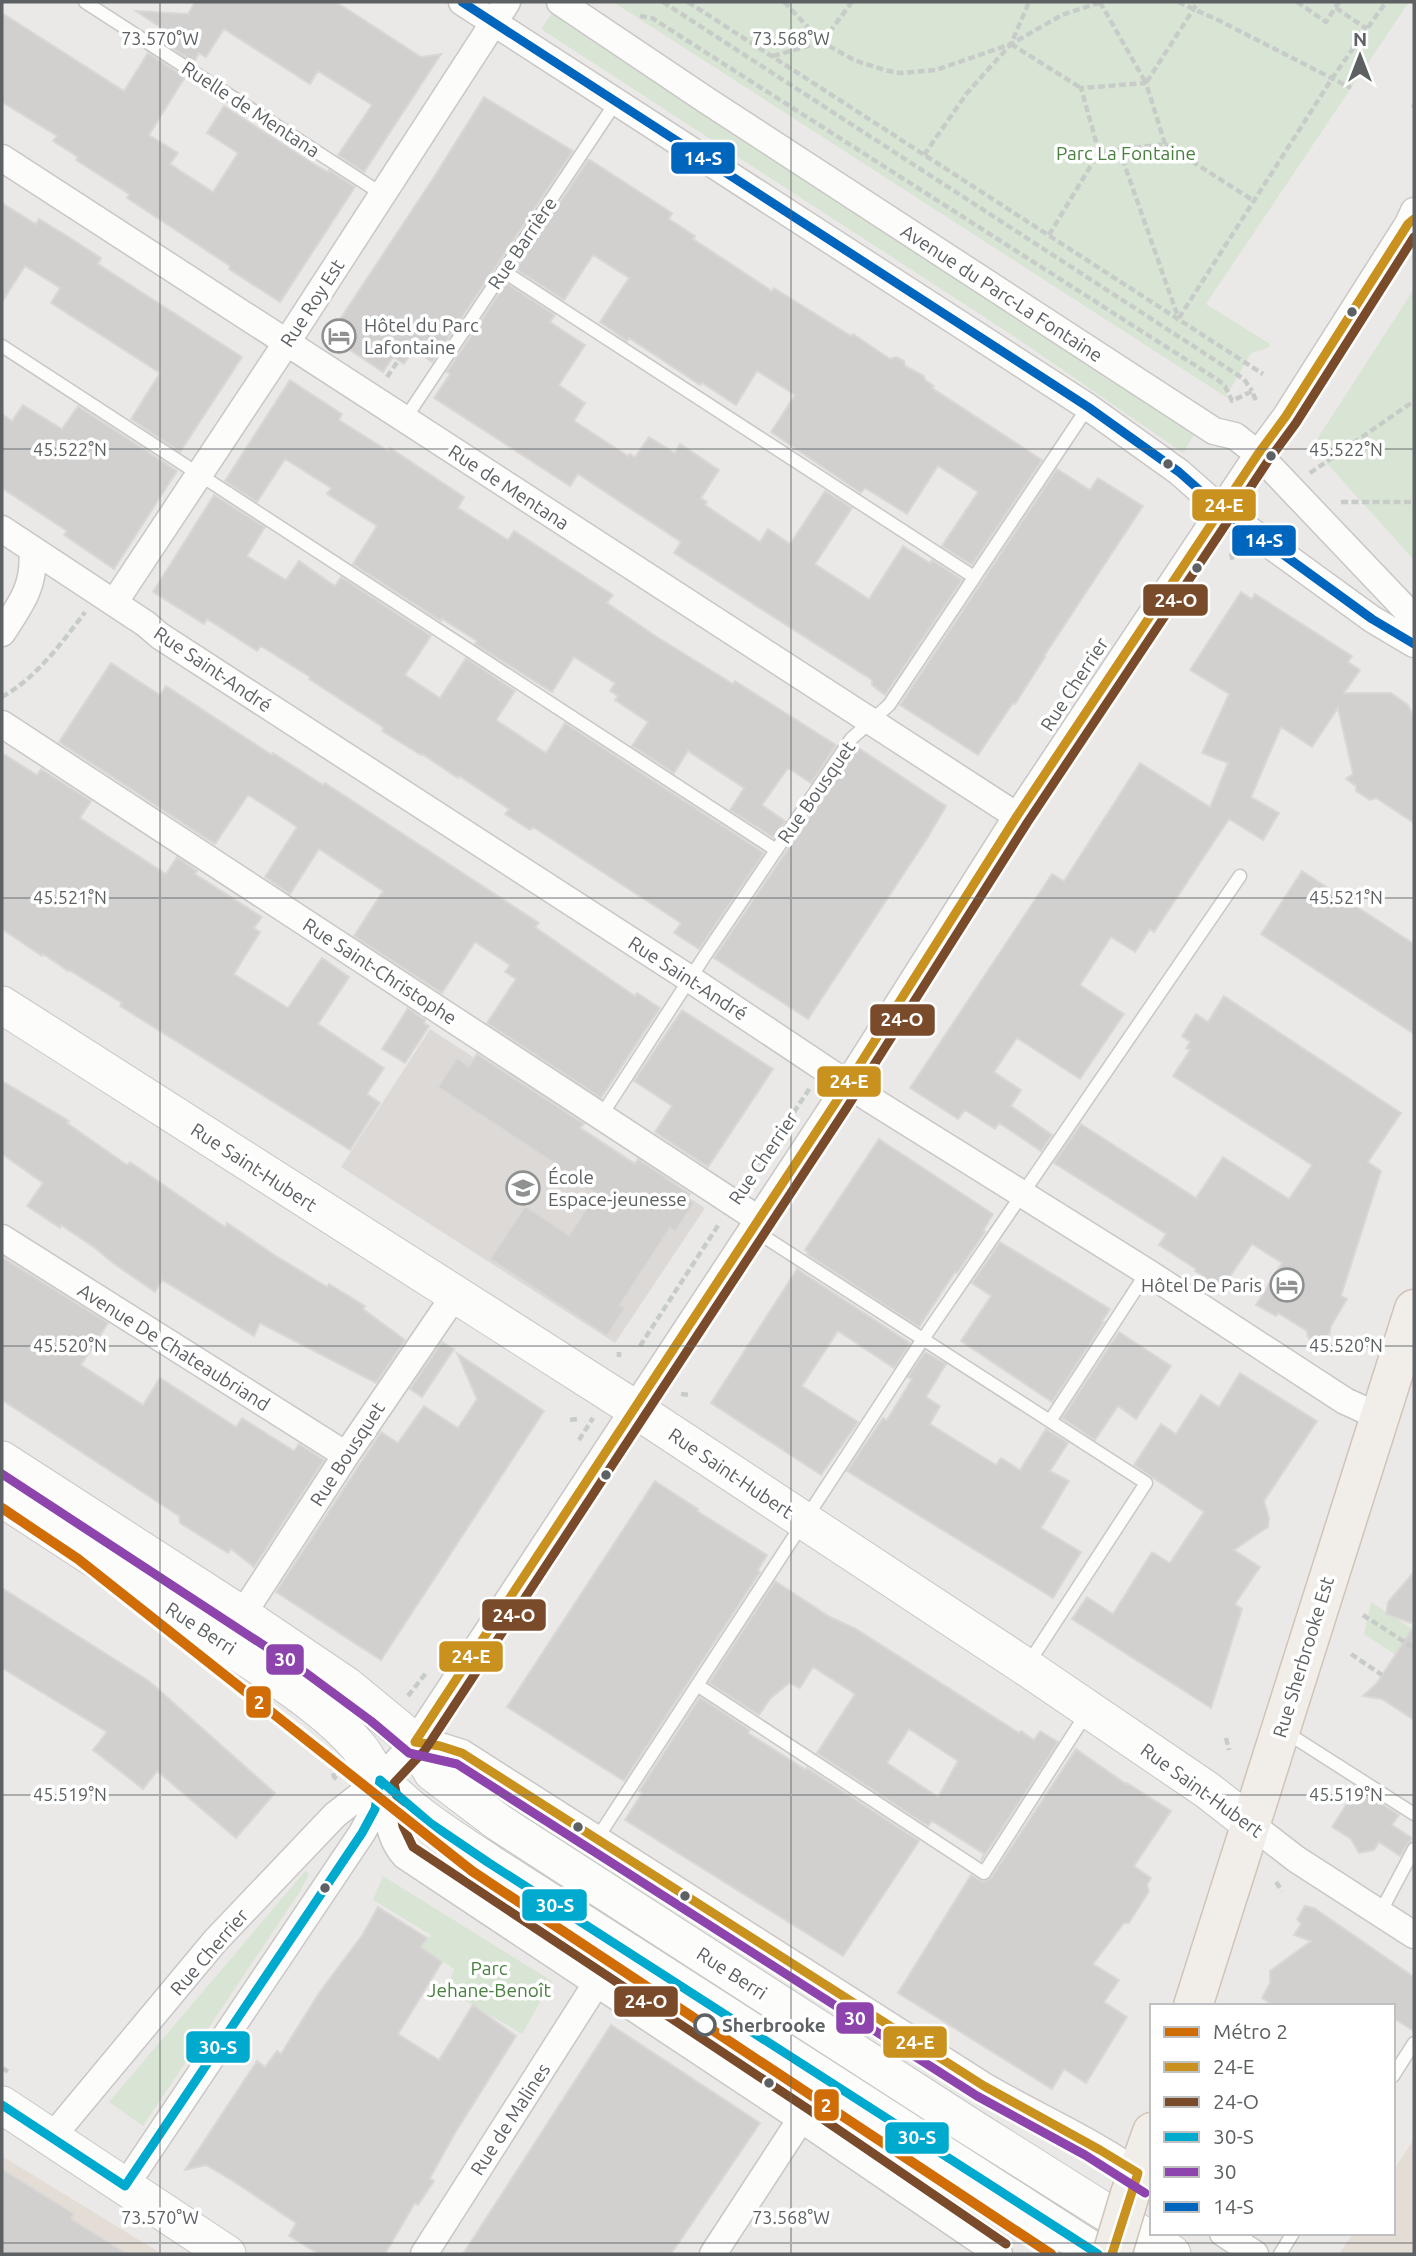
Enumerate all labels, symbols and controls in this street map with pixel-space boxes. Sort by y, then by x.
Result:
north arrow [1325,21,1395,91]
text: 73.570°W [121,28,199,48]
text: 73.568°W [752,28,830,48]
text: N [1353,28,1367,50]
street label: Ruelle de Mentana [178,56,324,162]
line badge: 14-S [670,141,736,175]
park label: Parc La Fontaine [1056,142,1196,164]
text: 14-S [684,147,722,169]
street label: Rue Barrière [483,193,561,293]
street label: Avenue du Parc-La Fontaine [897,220,1107,366]
street label: Rue Roy Est [275,255,349,351]
unlabelled marker [1345,305,1359,319]
place label: Hôtel du Parc Lafontaine [364,314,479,358]
hotel icon: Hôtel du Parc Lafontaine [320,317,358,355]
text: 45.522°N [33,439,107,459]
text: 45.522°N [1309,439,1383,459]
street label: Rue de Mentana [445,440,573,534]
unlabelled marker [1264,449,1278,463]
unlabelled marker [1161,457,1175,471]
line badge: 24-E [1191,488,1257,522]
text: 24-E [1205,494,1243,516]
line badge: 14-S [1231,524,1297,557]
text: 14-S [1245,529,1283,551]
unlabelled marker [1190,561,1204,575]
line badge: 24-O [1142,583,1209,617]
text: 24-O [1155,589,1197,611]
street label: Rue Saint-André [150,622,276,716]
street label: Rue Cherrier [1036,633,1112,735]
street label: Rue Bousquet [773,736,860,847]
text: 45.521°N [33,887,107,907]
text: 45.521°N [1309,887,1383,907]
street label: Rue Saint-Christophe [299,913,461,1029]
street label: Rue Saint-André [624,931,752,1025]
line badge: 24-O [869,1003,936,1037]
text: 24-O [881,1008,923,1030]
line badge: 24-E [816,1065,882,1098]
text: 24-E [830,1070,868,1092]
street label: Rue Cherrier [724,1107,802,1209]
street label: Rue Saint-Hubert [187,1118,321,1216]
place label: École Espace-jeunesse [548,1166,687,1210]
school or university icon: École Espace-jeunesse [504,1169,542,1207]
hotel icon: Hôtel De Paris [1268,1266,1306,1304]
place label: Hôtel De Paris [1141,1274,1262,1296]
street label: Avenue De Chateaubriand [74,1279,274,1415]
text: 45.520°N [33,1335,107,1355]
text: 45.520°N [1309,1335,1383,1355]
street label: Rue Bousquet [305,1397,389,1510]
street label: Rue Saint-Hubert [665,1423,798,1523]
unlabelled marker [599,1468,613,1482]
street label: Rue Sherbrooke Est [1268,1573,1338,1740]
street label: Rue Berri [162,1597,240,1659]
line badge: 24-O [481,1598,547,1632]
text: 24-O [493,1604,535,1626]
line badge: 24-E [438,1640,504,1673]
line badge: 30 [265,1643,305,1676]
text: 24-E [452,1645,490,1667]
text: 30 [274,1648,296,1670]
line badge: 2 [245,1685,272,1719]
text: 2 [254,1691,264,1713]
street label: Rue Saint-Hubert [1137,1738,1268,1842]
text: 45.519°N [33,1784,107,1804]
text: 45.519°N [1309,1784,1383,1804]
unlabelled marker [571,1820,585,1834]
unlabelled marker [318,1881,332,1895]
line badge: 30-S [521,1888,588,1922]
unlabelled marker [678,1889,692,1903]
text: 30-S [536,1894,574,1916]
street label: Rue Cherrier [166,1904,252,2000]
street label: Rue Berri [693,1942,771,2004]
park label: Parc Jehane-Benoît [427,1957,551,2001]
line badge: 24-O [613,1985,679,2018]
text: 24-O [625,1990,667,2012]
line badge: 30 [835,2001,875,2035]
legend [1150,2004,1395,2235]
text: 30 [844,2007,866,2029]
marker: Sherbrooke [694,2014,716,2036]
place label: Sherbrooke [722,2014,826,2036]
text: Métro 2 [1213,2019,1288,2043]
line badge: 24-E [882,2025,948,2059]
line badge: 30-S [185,2030,251,2064]
text: 24-E [896,2031,934,2053]
text: 30-S [199,2036,237,2058]
text: 24-E [1213,2054,1255,2078]
street label: Rue de Malines [466,2059,554,2179]
unlabelled marker [762,2076,776,2090]
line badge: 2 [813,2088,840,2122]
text: 24-O [1213,2089,1259,2113]
text: 2 [821,2094,831,2116]
line badge: 30-S [884,2121,950,2155]
text: 30-S [1213,2124,1254,2148]
text: 30-S [898,2126,936,2148]
text: 30 [1213,2159,1237,2183]
text: 14-S [1213,2194,1254,2218]
text: 73.570°W [121,2207,199,2227]
text: 73.568°W [752,2207,830,2227]

